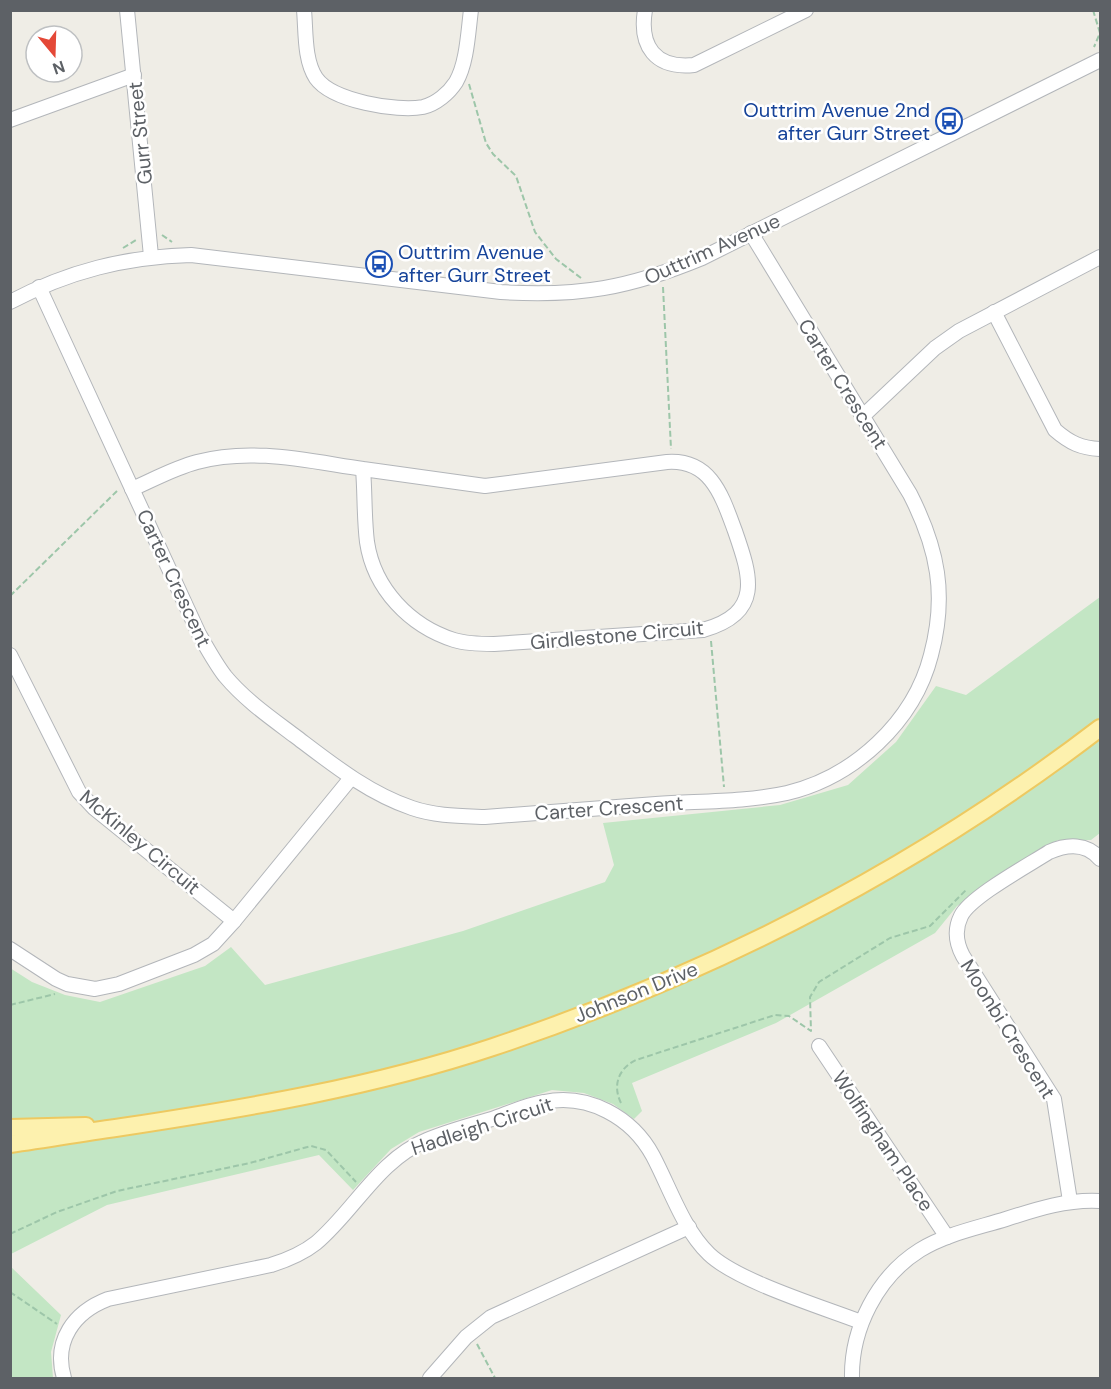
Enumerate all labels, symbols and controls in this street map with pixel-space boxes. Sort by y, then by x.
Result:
north arrow [24,24,84,84]
text: N [50,56,68,80]
street label: Gurr Street [122,80,158,186]
place label: Outtrim Avenue 2nd after Gurr Street [743,97,930,146]
bus stop icon: Outtrim Avenue 2nd after Gurr Street [934,106,964,136]
street label: Outtrim Avenue [640,207,784,291]
place label: Outtrim Avenue after Gurr Street [398,239,551,288]
bus stop icon: Outtrim Avenue after Gurr Street [364,249,394,279]
street label: Carter Crescent [792,314,894,454]
street label: Carter Crescent [131,505,217,651]
street label: Girdlestone Circuit [529,614,705,656]
street label: McKinley Circuit [74,784,206,900]
street label: Carter Crescent [534,790,684,826]
street label: Moonbi Crescent [955,954,1061,1104]
street label: Johnson Drive [570,955,702,1029]
street label: Wolfingham Place [826,1066,940,1216]
street label: Hadleigh Circuit [408,1091,556,1161]

